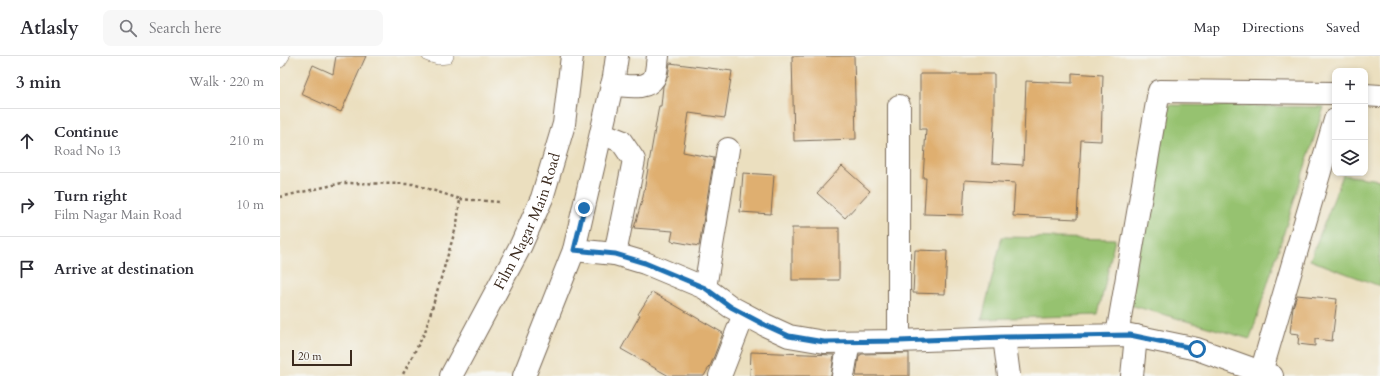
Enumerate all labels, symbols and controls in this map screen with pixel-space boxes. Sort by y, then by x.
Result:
search box [103,10,383,46]
text: Atlasly [20,15,79,41]
icon: search [117,17,139,39]
text: Search here [149,18,222,38]
text: Map [1194,18,1220,37]
text: Directions [1242,18,1304,37]
text: Saved [1326,18,1360,37]
map controls [1332,68,1368,176]
button: + [1332,68,1368,104]
text: 3 min [16,71,61,94]
text: Walk · 220 m [189,73,264,91]
button: − [1332,104,1368,140]
text: Continue [54,122,119,142]
icon: ahead [16,130,38,152]
text: 210 m [230,132,264,150]
button: layers [1332,140,1368,176]
text: Road No 13 [54,142,121,160]
street label: Film Nagar Main Road [489,150,565,293]
text: Turn right [54,186,127,206]
icon: right [16,194,38,216]
text: 10 m [236,196,264,214]
route end [575,199,593,217]
text: Film Nagar Main Road [54,206,182,224]
icon: arrive [16,258,38,280]
text: Arrive at destination [54,259,194,279]
route start [1188,340,1206,358]
scale bar [292,348,352,367]
text: 20 m [298,349,322,364]

